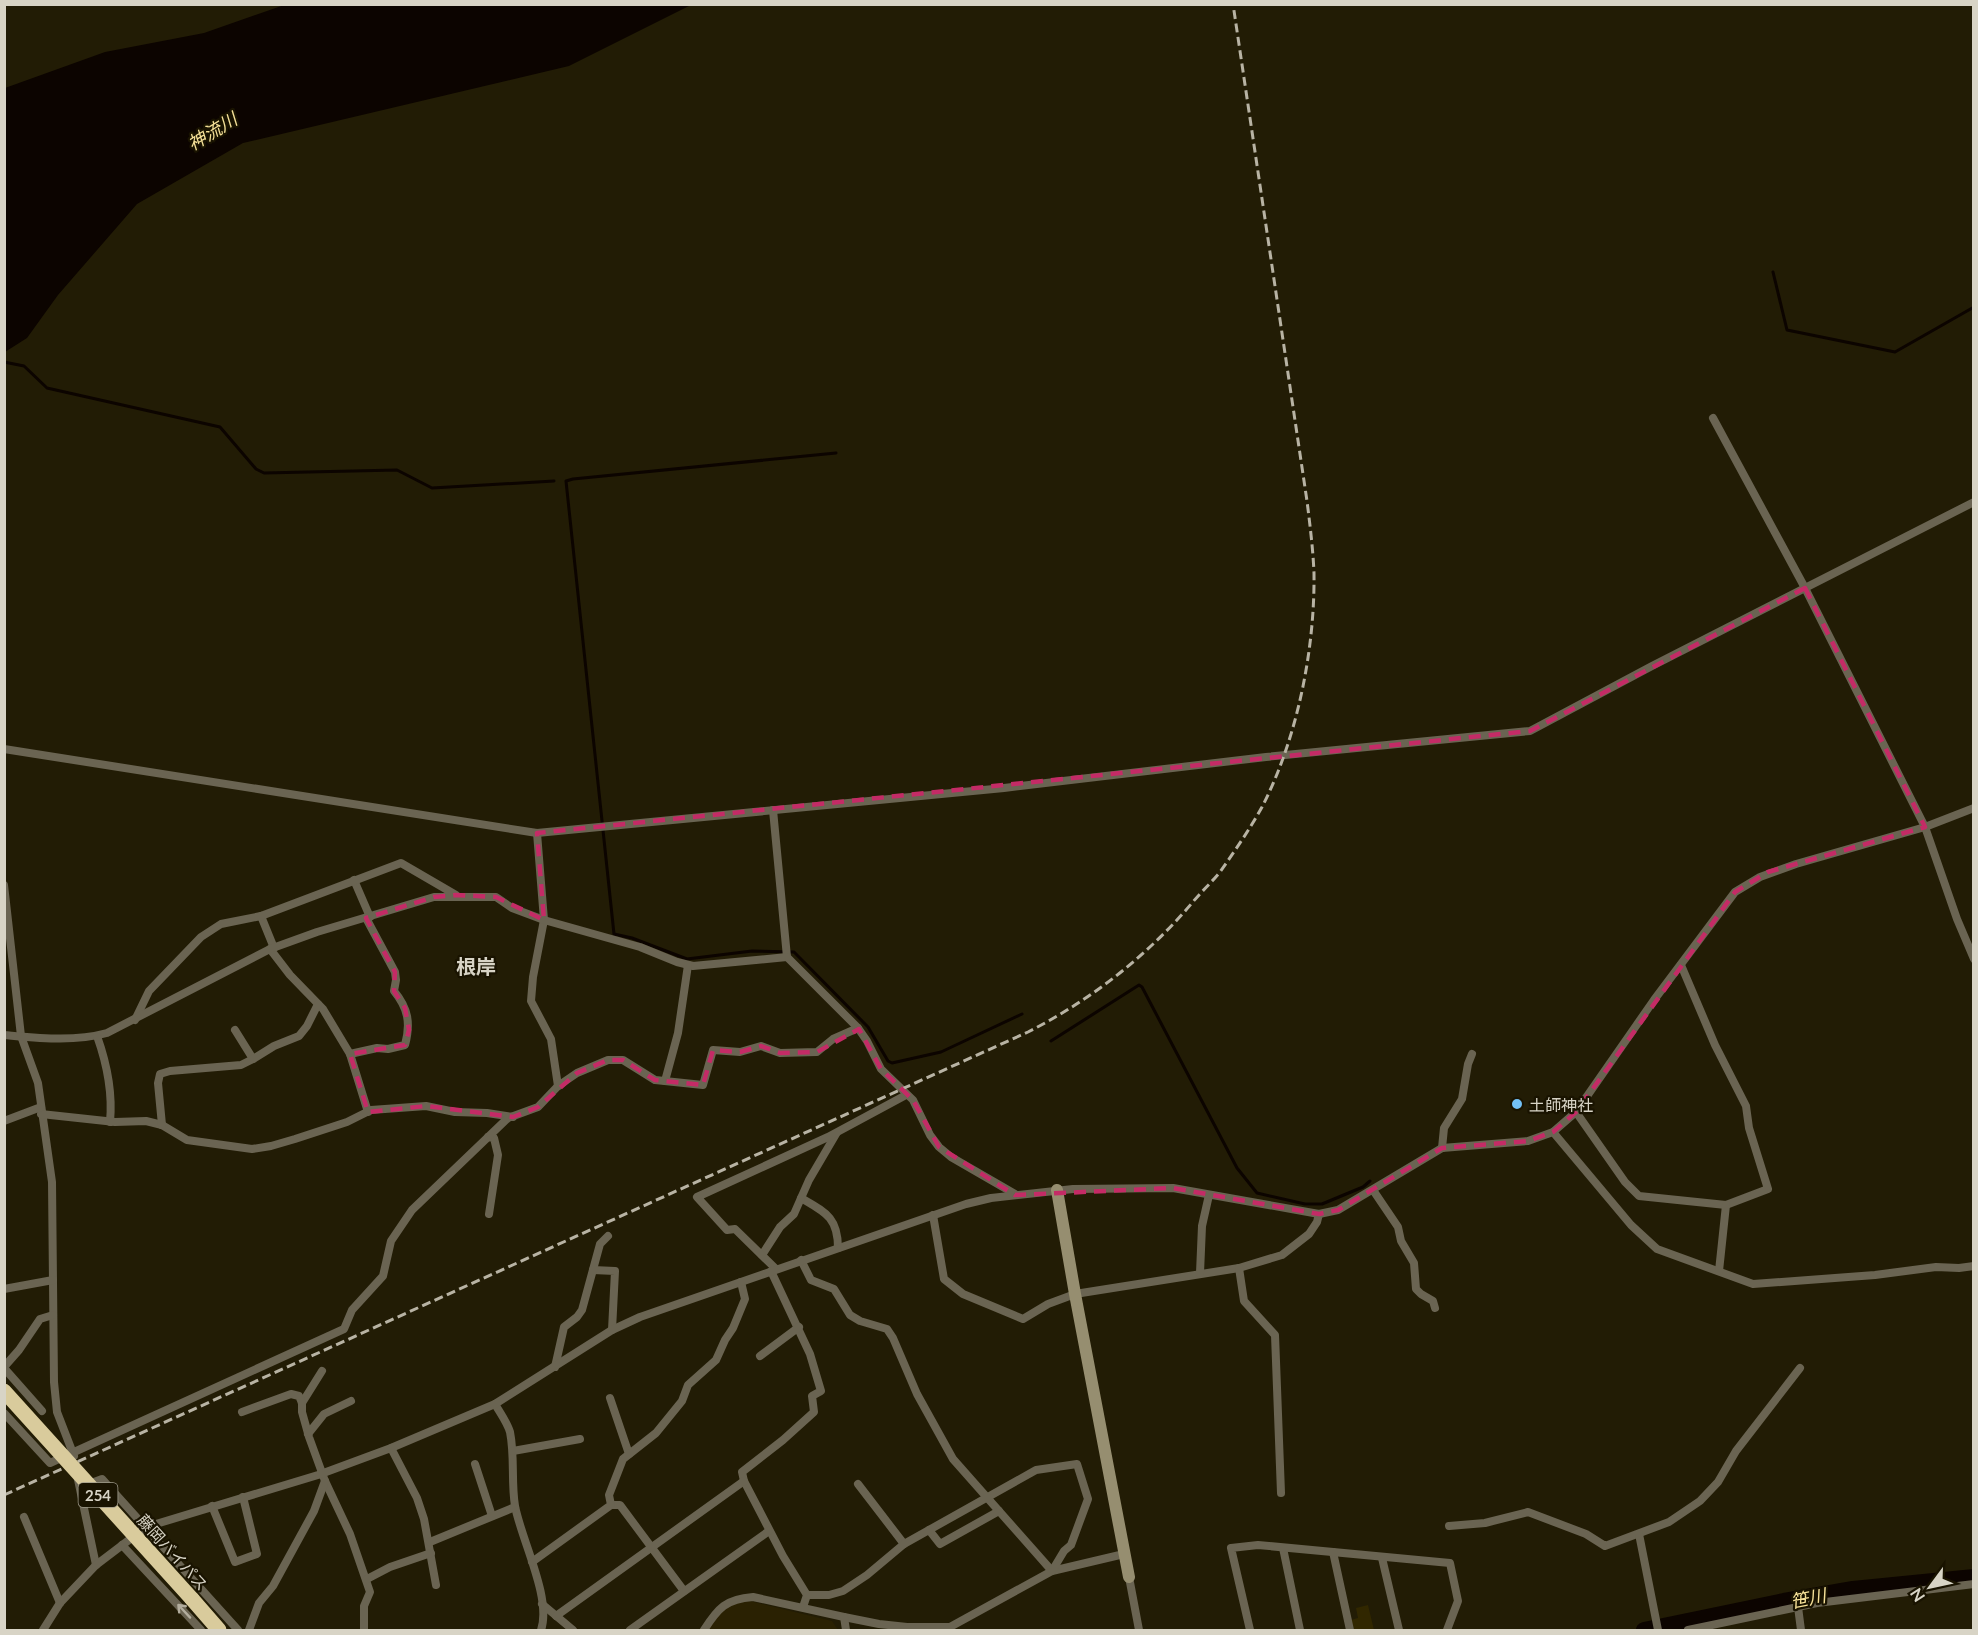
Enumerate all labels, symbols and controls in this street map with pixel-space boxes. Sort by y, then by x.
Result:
water label: 神流川 [183,107,243,154]
district label: 根岸 [456,954,496,978]
place label: 土師神社 [1529,1095,1593,1114]
marker: 土師神社 [1510,1097,1524,1111]
road number: 254 [78,1483,118,1507]
street label: 藤岡バイパス [134,1510,212,1594]
north arrow [1900,1557,1960,1617]
water label: 笹川 [1788,1583,1830,1612]
text: N [1906,1585,1928,1606]
one-way arrow [177,1604,191,1619]

